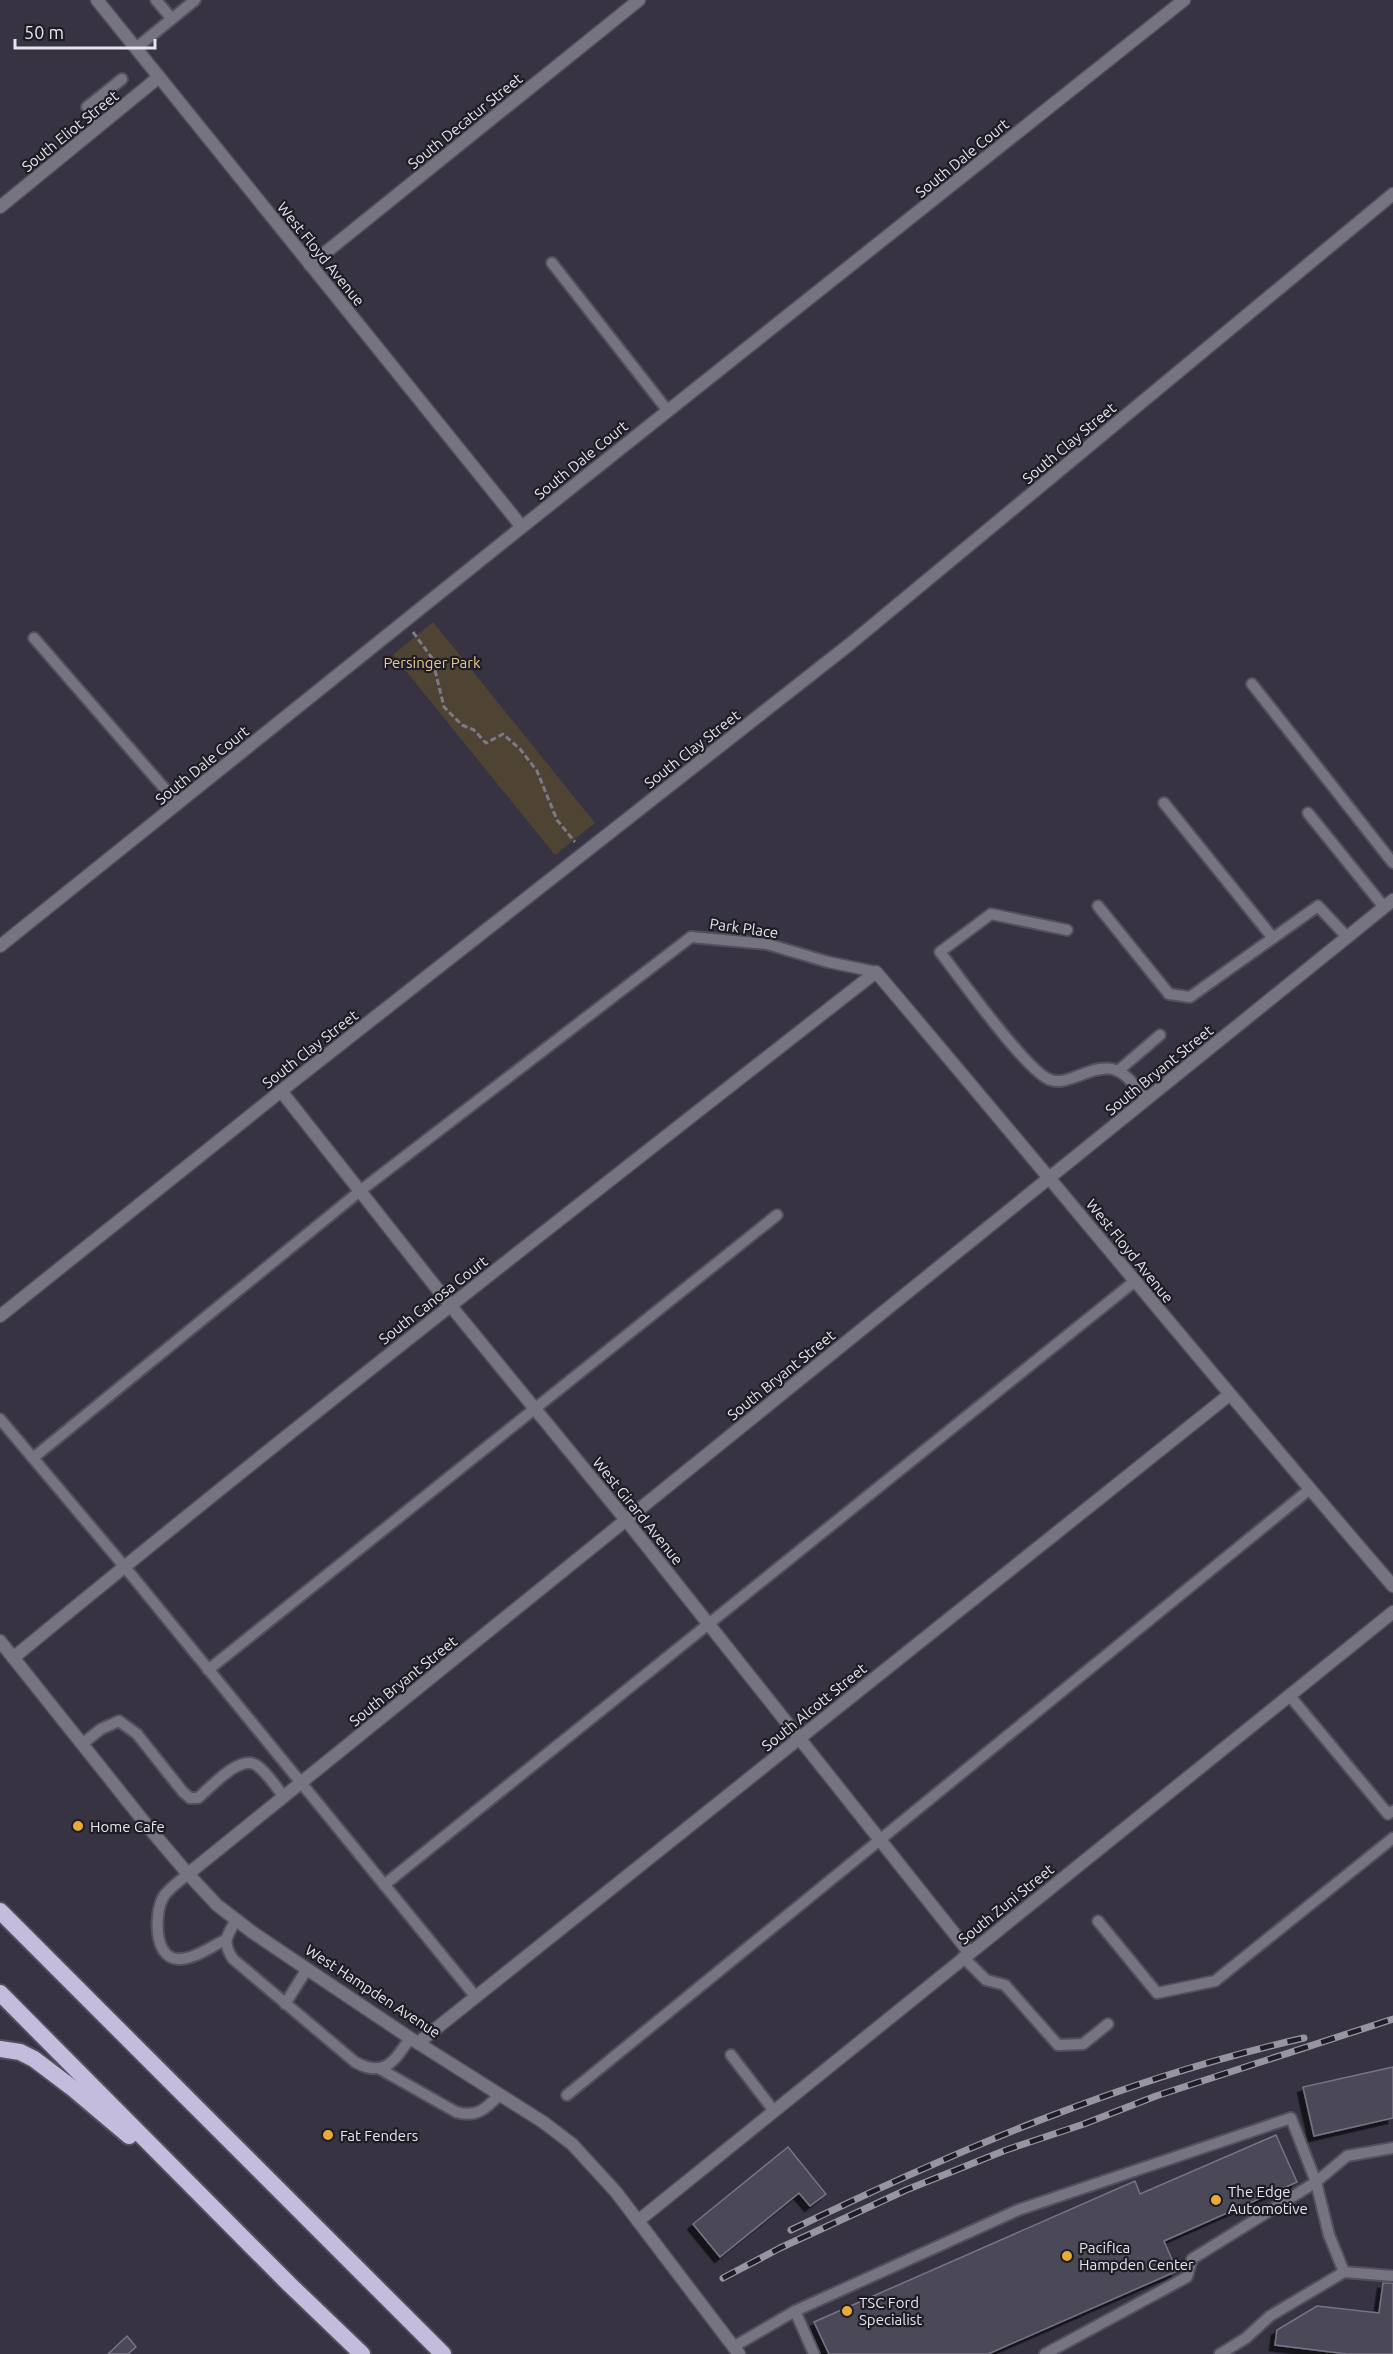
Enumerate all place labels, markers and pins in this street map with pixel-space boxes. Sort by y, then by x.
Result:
place label: Home Cafe [90,1818,165,1835]
marker: Home Cafe [71,1819,85,1833]
place label: Fat Fenders [340,2127,418,2144]
marker: Fat Fenders [321,2128,335,2142]
place label: The Edge Automotive [1228,2183,1308,2217]
marker: The Edge Automotive [1209,2193,1223,2207]
place label: Pacifica Hampden Center [1079,2239,1194,2273]
marker: Pacifica Hampden Center [1060,2249,1074,2263]
place label: TSC Ford Specialist [859,2294,922,2328]
marker: TSC Ford Specialist [840,2304,854,2318]

